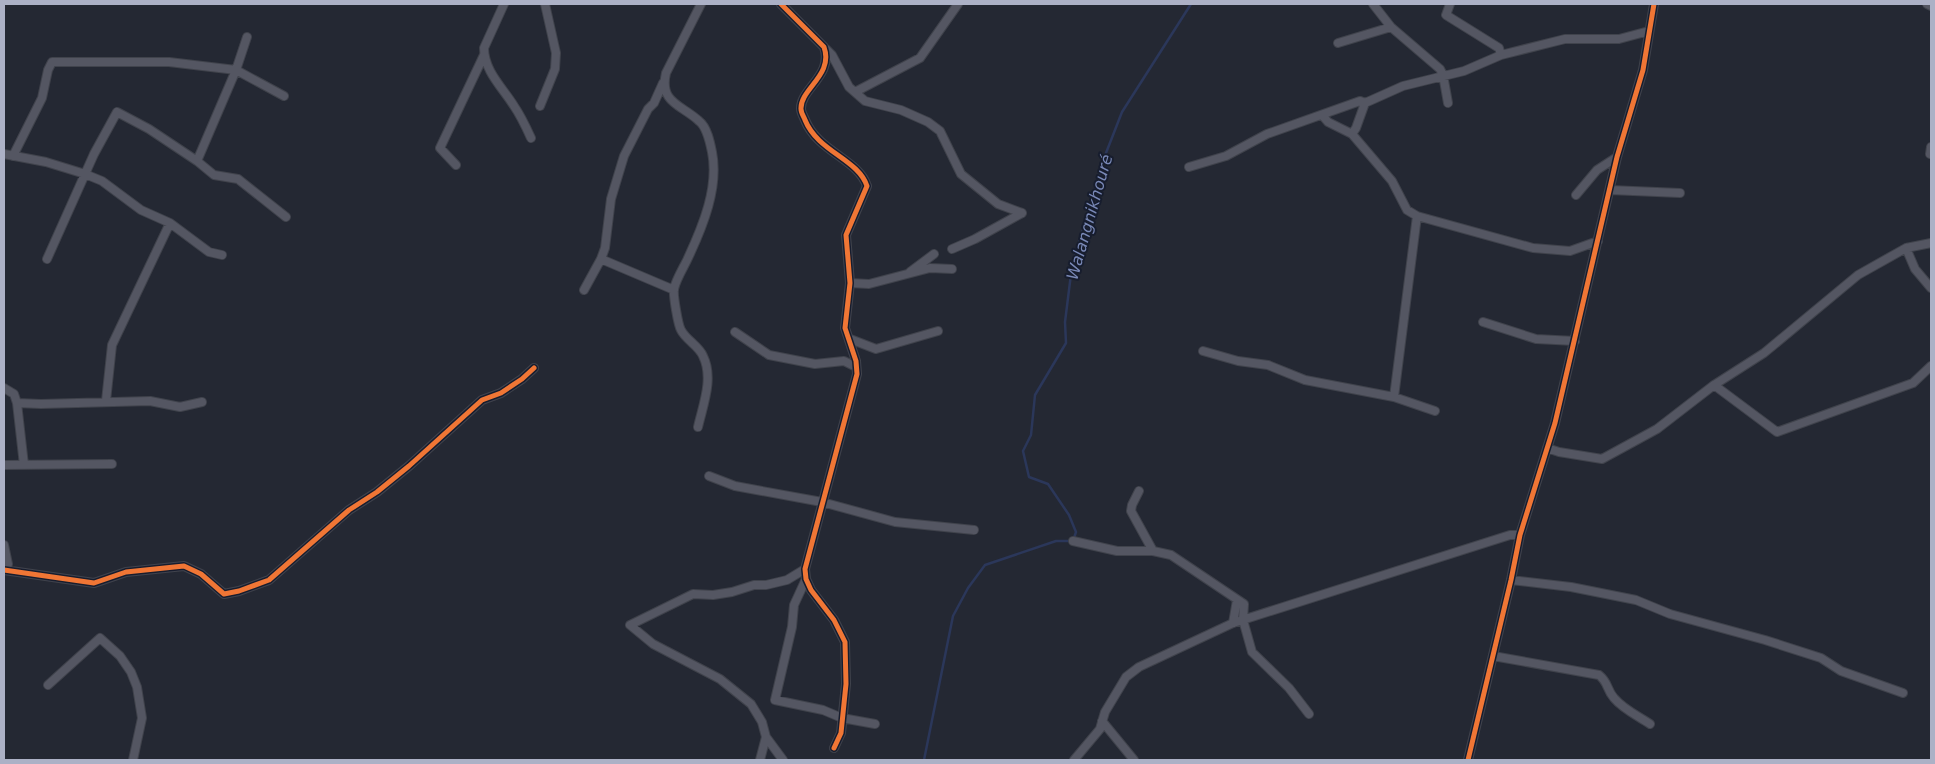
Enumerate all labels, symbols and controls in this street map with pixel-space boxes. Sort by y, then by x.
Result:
water label: Walangnikhouré [1062,152,1117,282]

